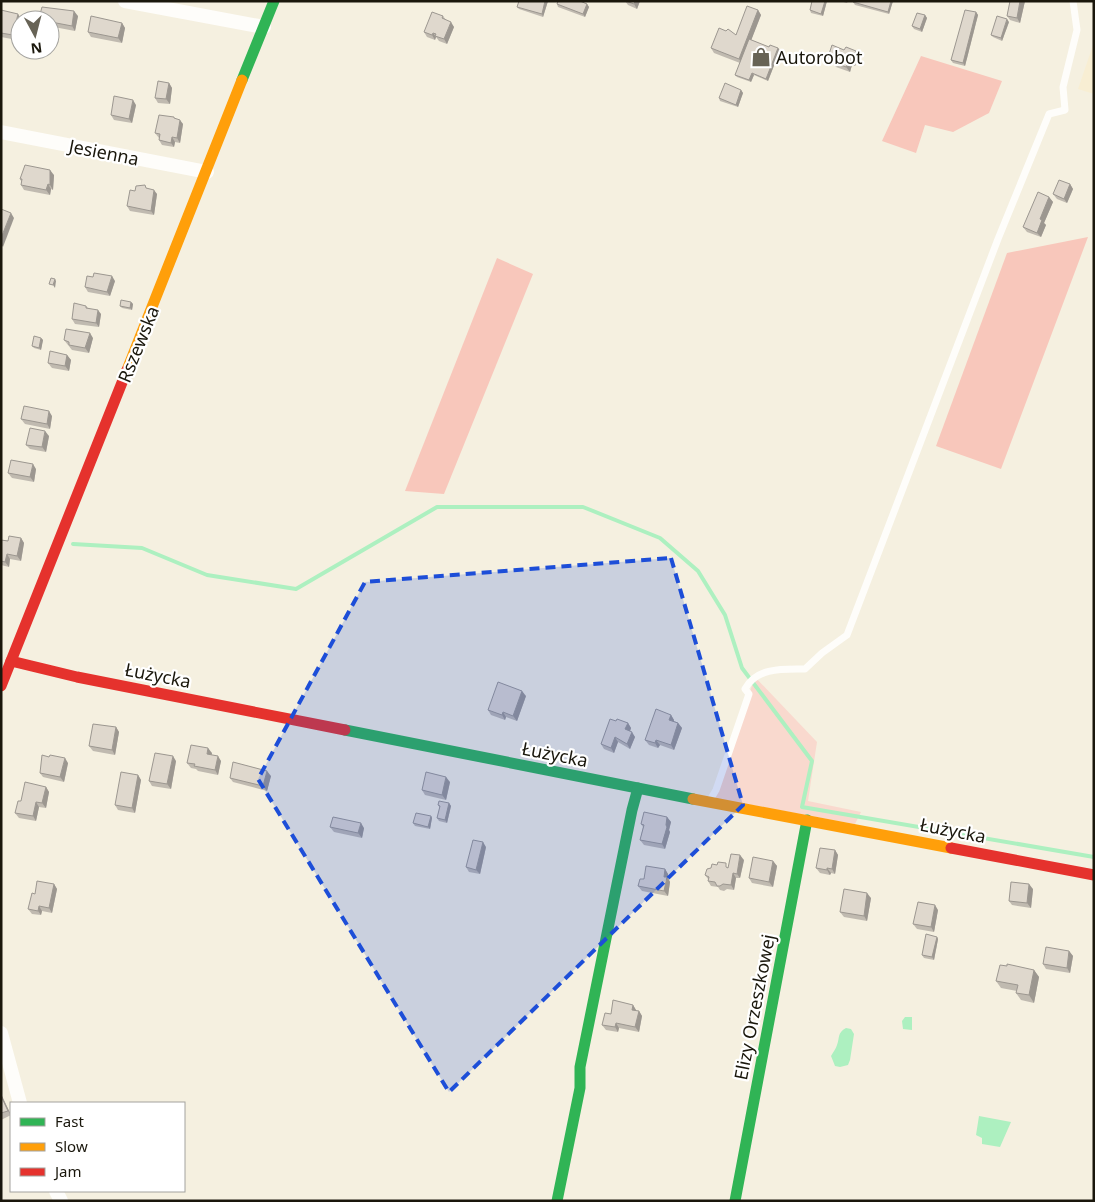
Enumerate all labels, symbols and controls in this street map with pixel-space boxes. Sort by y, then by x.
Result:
north arrow [10,10,60,60]
text: N [30,38,43,59]
place label: Autorobot [776,45,863,69]
shop icon: Autorobot [750,46,772,68]
street label: Jesienna [65,133,141,171]
street label: Rszewska [112,302,164,386]
street label: Łużycka [123,657,193,693]
street label: Łużycka [520,736,590,772]
street label: Łużycka [918,812,988,848]
street label: Elizy Orzeszkowej [728,932,780,1082]
legend [10,1102,185,1192]
text: Fast [55,1111,84,1131]
text: Slow [55,1136,88,1156]
text: Jam [53,1161,82,1181]

